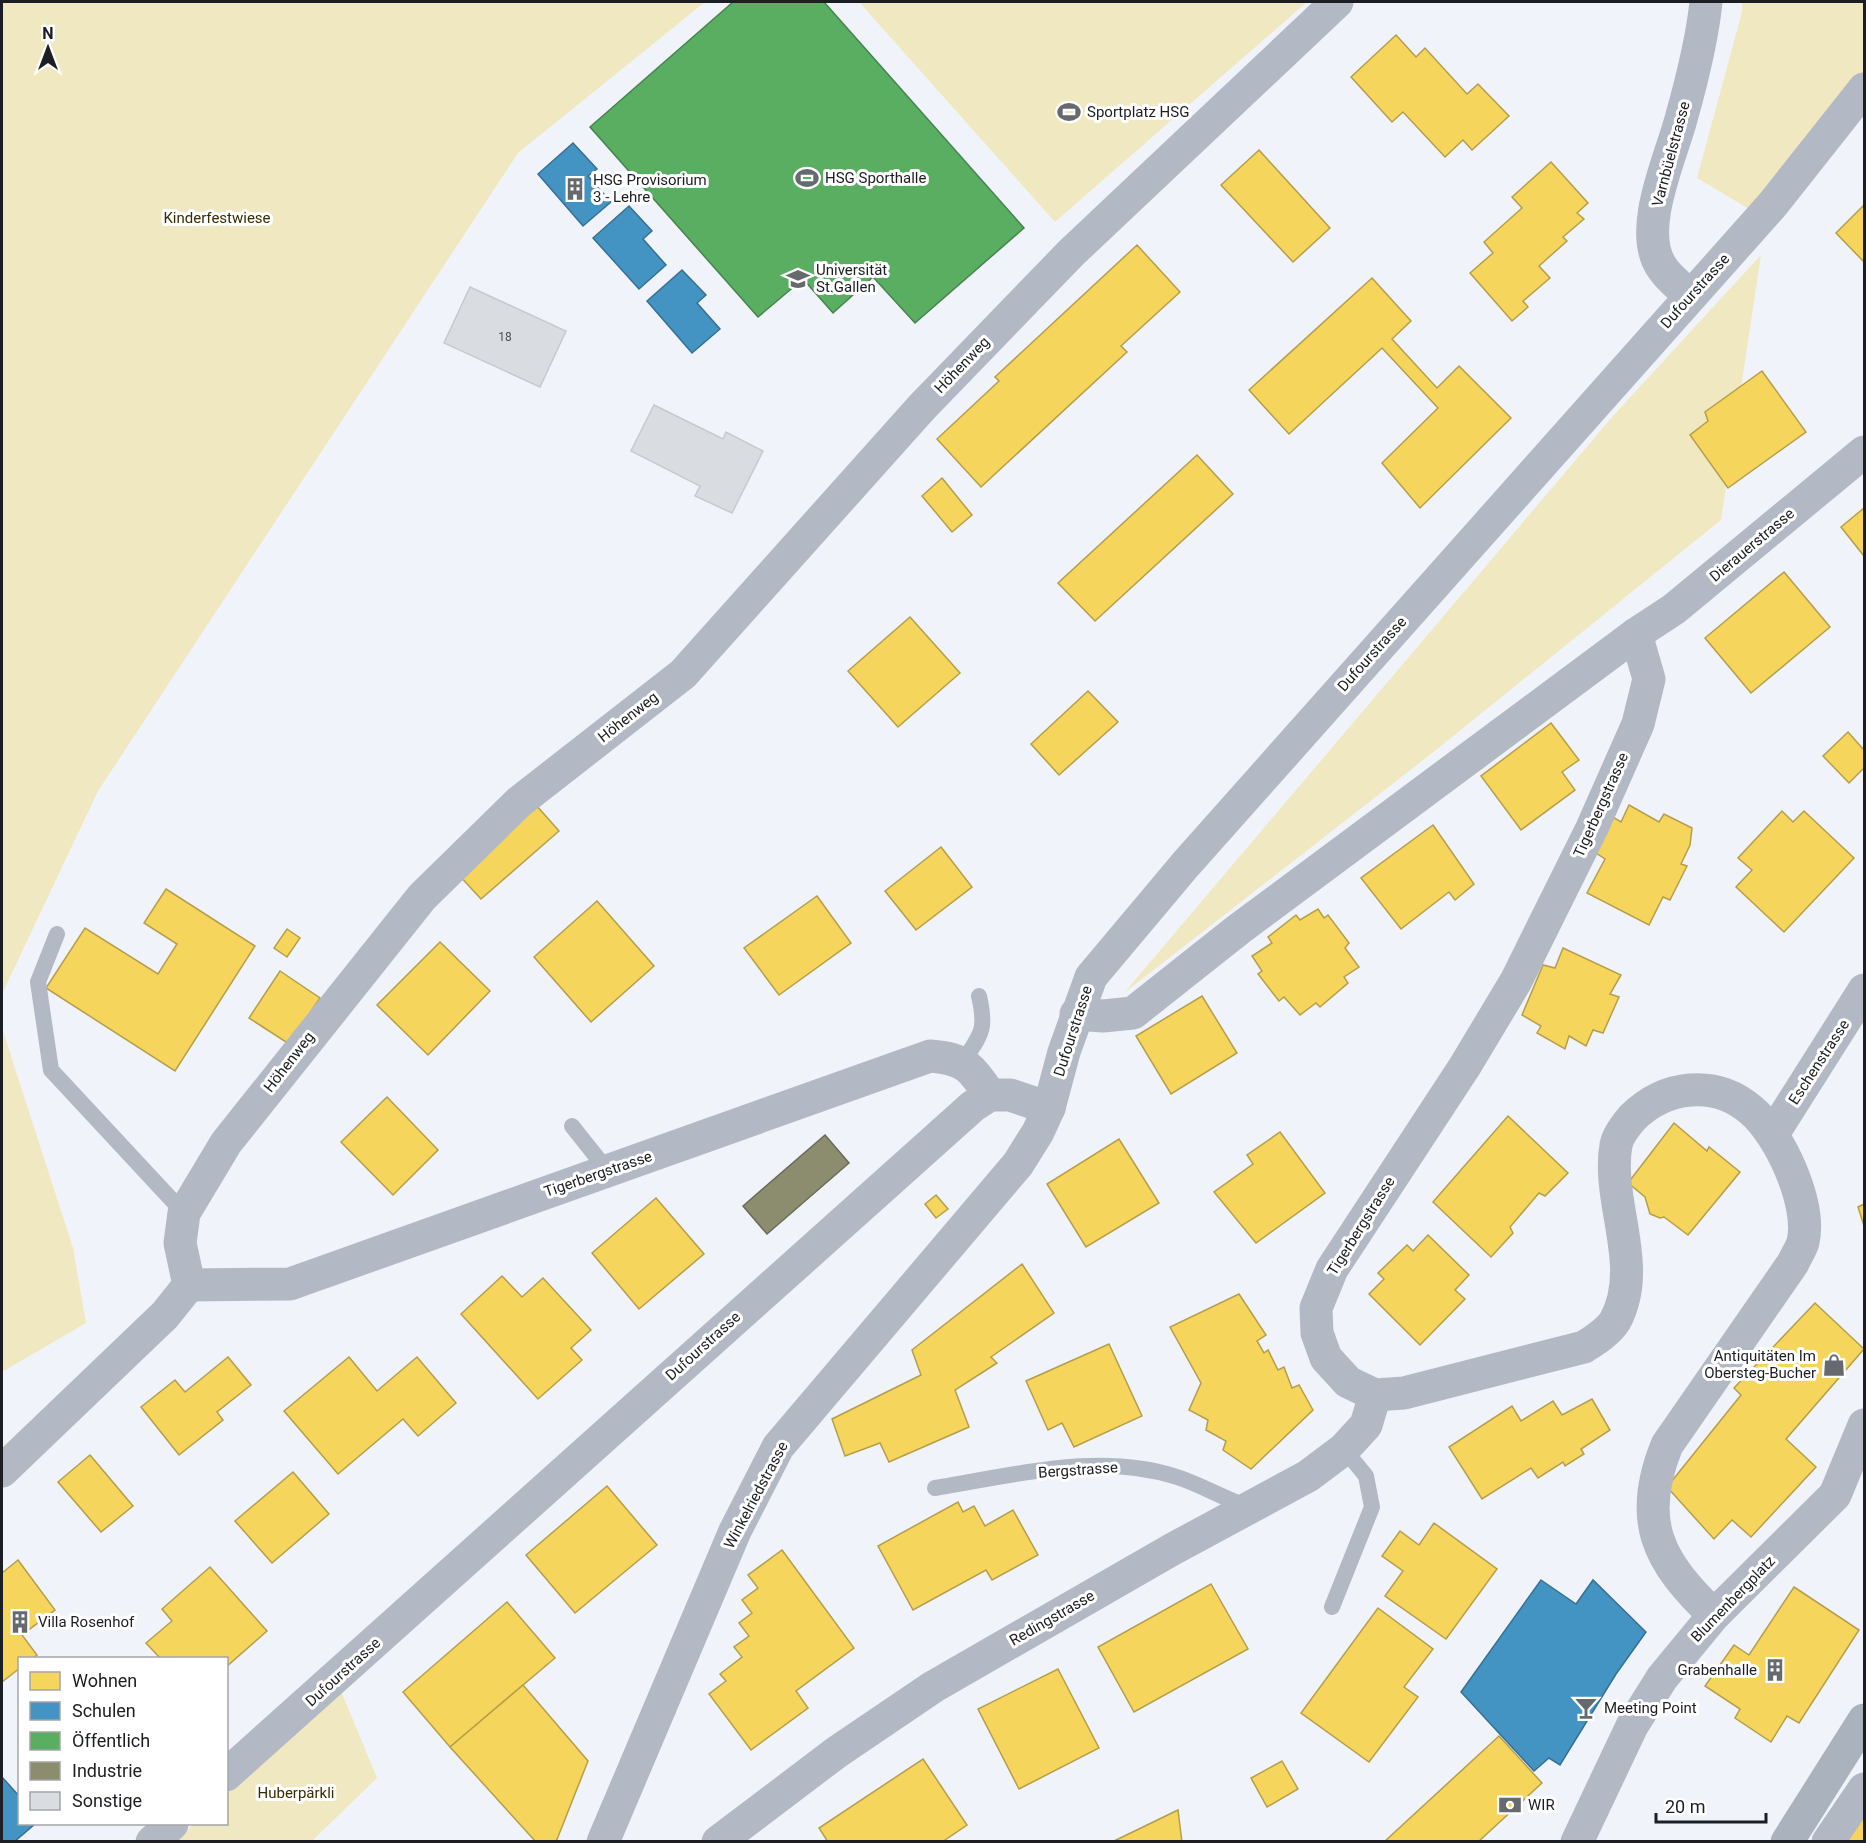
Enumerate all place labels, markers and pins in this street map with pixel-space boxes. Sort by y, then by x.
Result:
sports icon: Sportplatz HSG [1056,99,1082,125]
place label: Sportplatz HSG [1087,103,1189,121]
sports icon: HSG Sporthalle [794,165,820,191]
place label: HSG Sporthalle [825,169,927,187]
place label: HSG Provisorium 3 - Lehre [593,171,707,206]
building icon: HSG Provisorium 3 - Lehre [562,176,588,202]
place label: Universität St.Gallen [816,261,887,296]
school or university icon: Universität St.Gallen [785,266,811,292]
place label: Antiquitäten Im Obersteg-Bucher [1704,1347,1816,1382]
shop icon: Antiquitäten Im Obersteg-Bucher [1821,1352,1847,1378]
building icon: Villa Rosenhof [7,1609,33,1635]
place label: Villa Rosenhof [38,1613,135,1631]
building icon: Grabenhalle [1762,1657,1788,1683]
place label: Grabenhalle [1678,1661,1757,1679]
bar icon: Meeting Point [1573,1695,1599,1721]
place label: Meeting Point [1604,1699,1697,1717]
bank icon: WIR [1497,1792,1523,1818]
place label: WIR [1528,1796,1555,1814]

